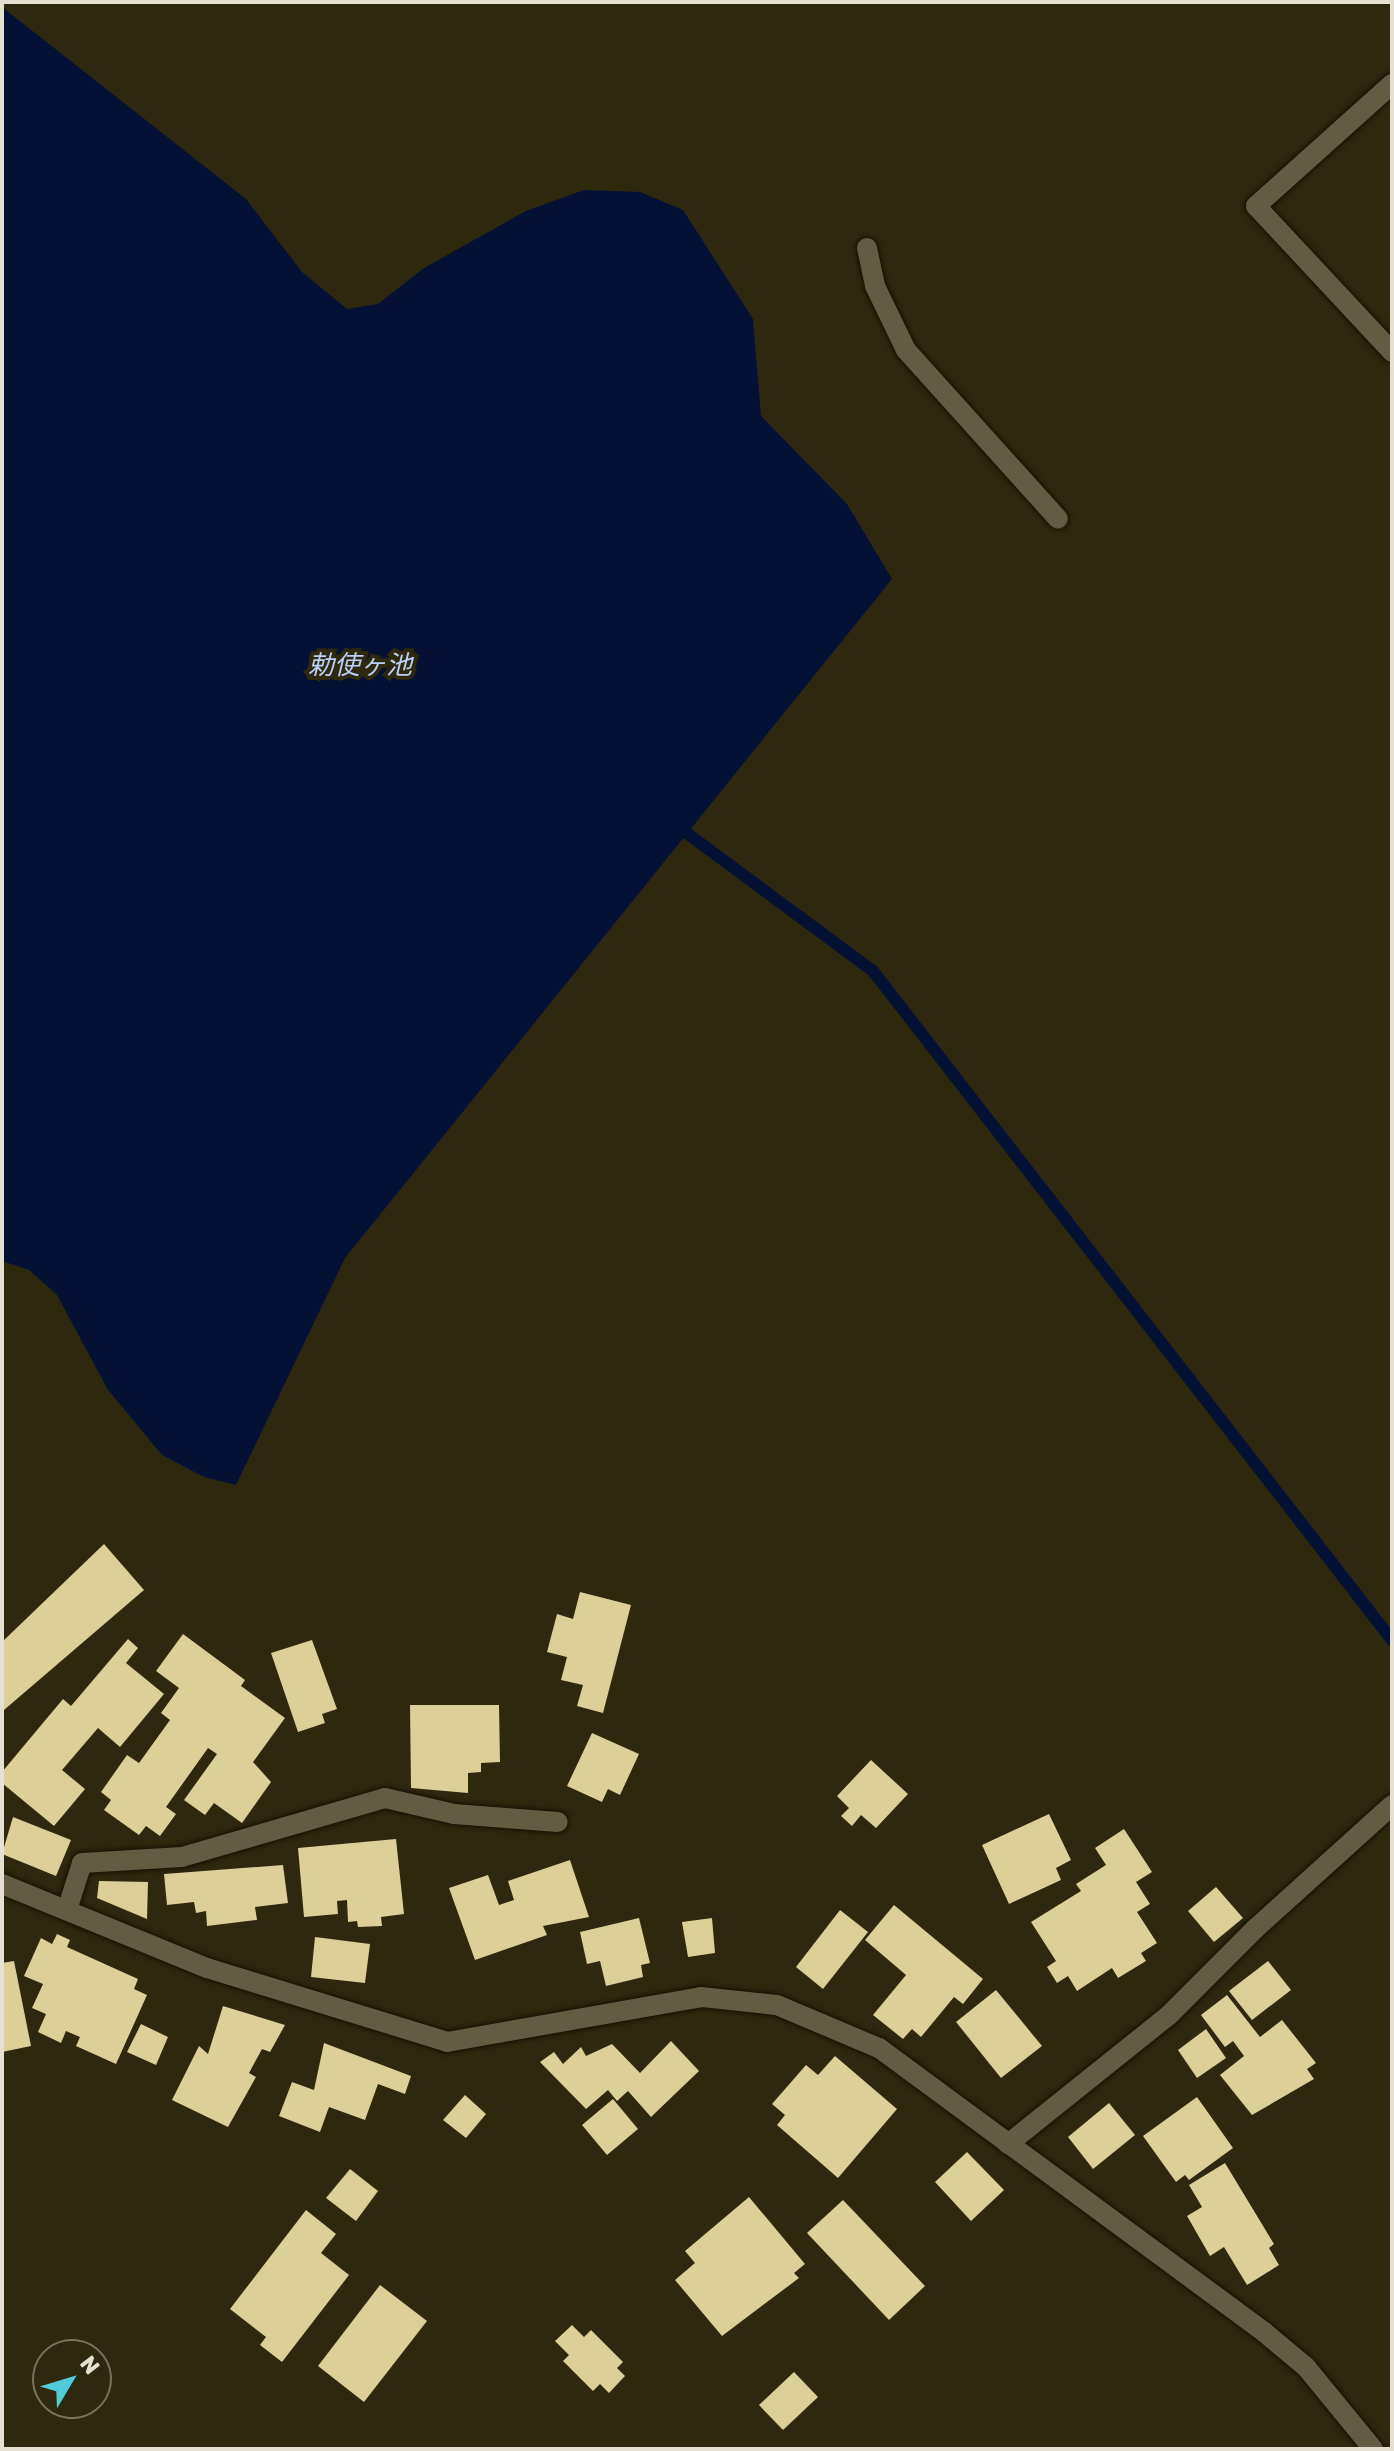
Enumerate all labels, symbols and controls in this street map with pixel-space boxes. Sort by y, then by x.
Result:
water label: 勅使ヶ池 [308,650,412,682]
north arrow [32,2339,112,2419]
text: N [74,2351,105,2380]

